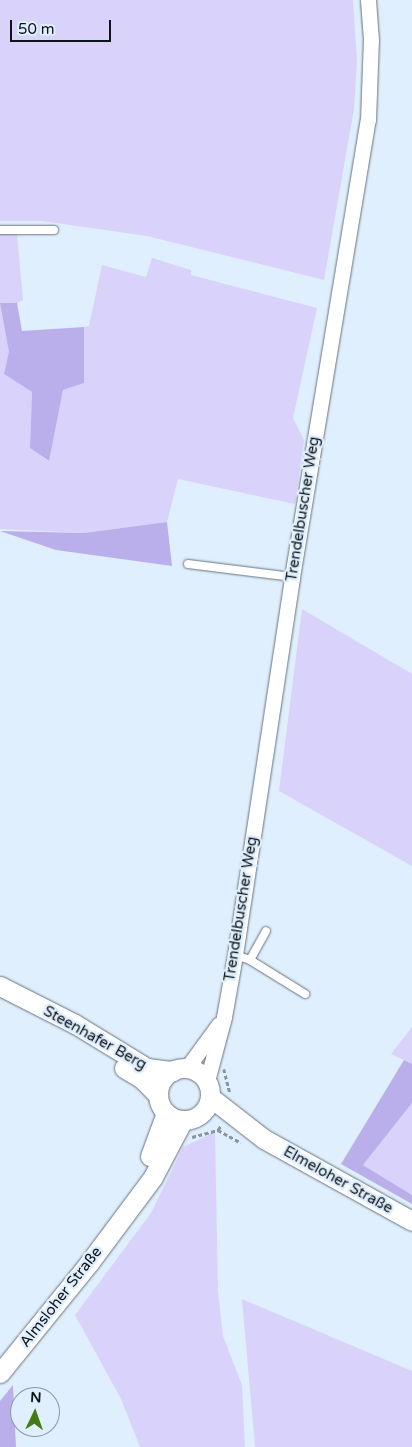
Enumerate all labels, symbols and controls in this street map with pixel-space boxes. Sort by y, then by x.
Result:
scale bar [12,10,114,42]
text: 50 m [18,20,55,38]
street label: Trendelbuscher Weg [283,435,323,583]
street label: Trendelbuscher Weg [221,835,261,983]
street label: Steenhafer Berg [40,1002,150,1074]
street label: Elmeloher Straße [280,1143,396,1217]
street label: Almsloher Straße [16,1243,106,1351]
north arrow [10,1387,60,1437]
text: N [30,1389,42,1406]

